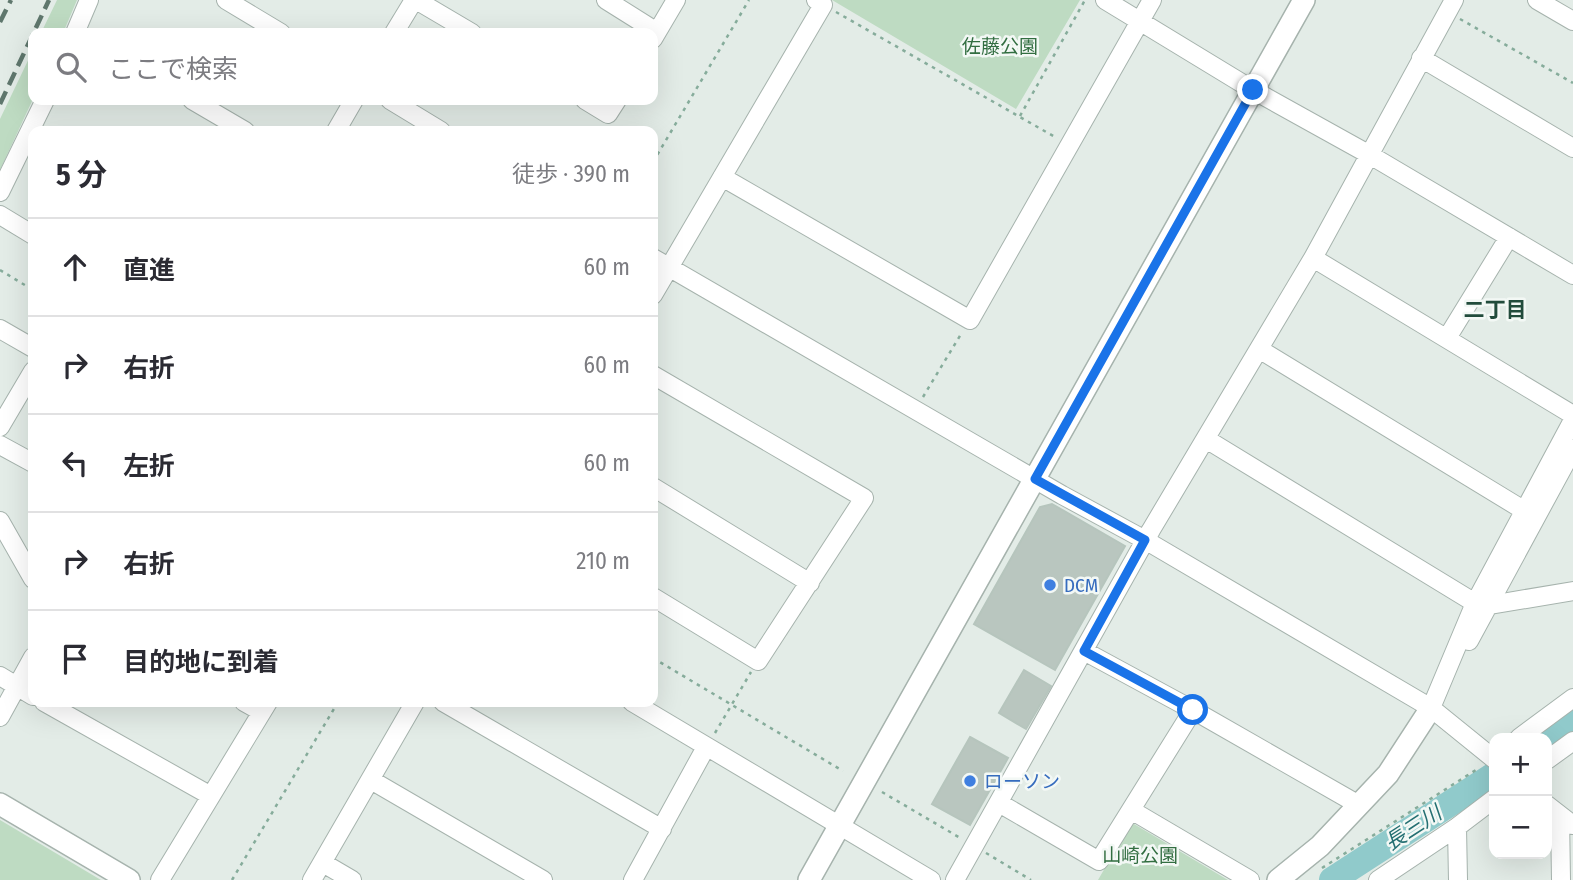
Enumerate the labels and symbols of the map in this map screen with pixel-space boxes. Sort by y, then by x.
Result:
park label: 佐藤公園 [962,35,1038,58]
route end [1237,74,1268,105]
district label: 二丁目 [1464,297,1527,323]
place label: DCM [1064,574,1098,597]
marker: DCM [1042,577,1058,593]
route start [1177,694,1208,725]
place label: ローソン [984,770,1060,793]
marker: ローソン [962,773,978,789]
water label: 長三川 [1380,799,1448,856]
park label: 山崎公園 [1102,844,1178,867]

